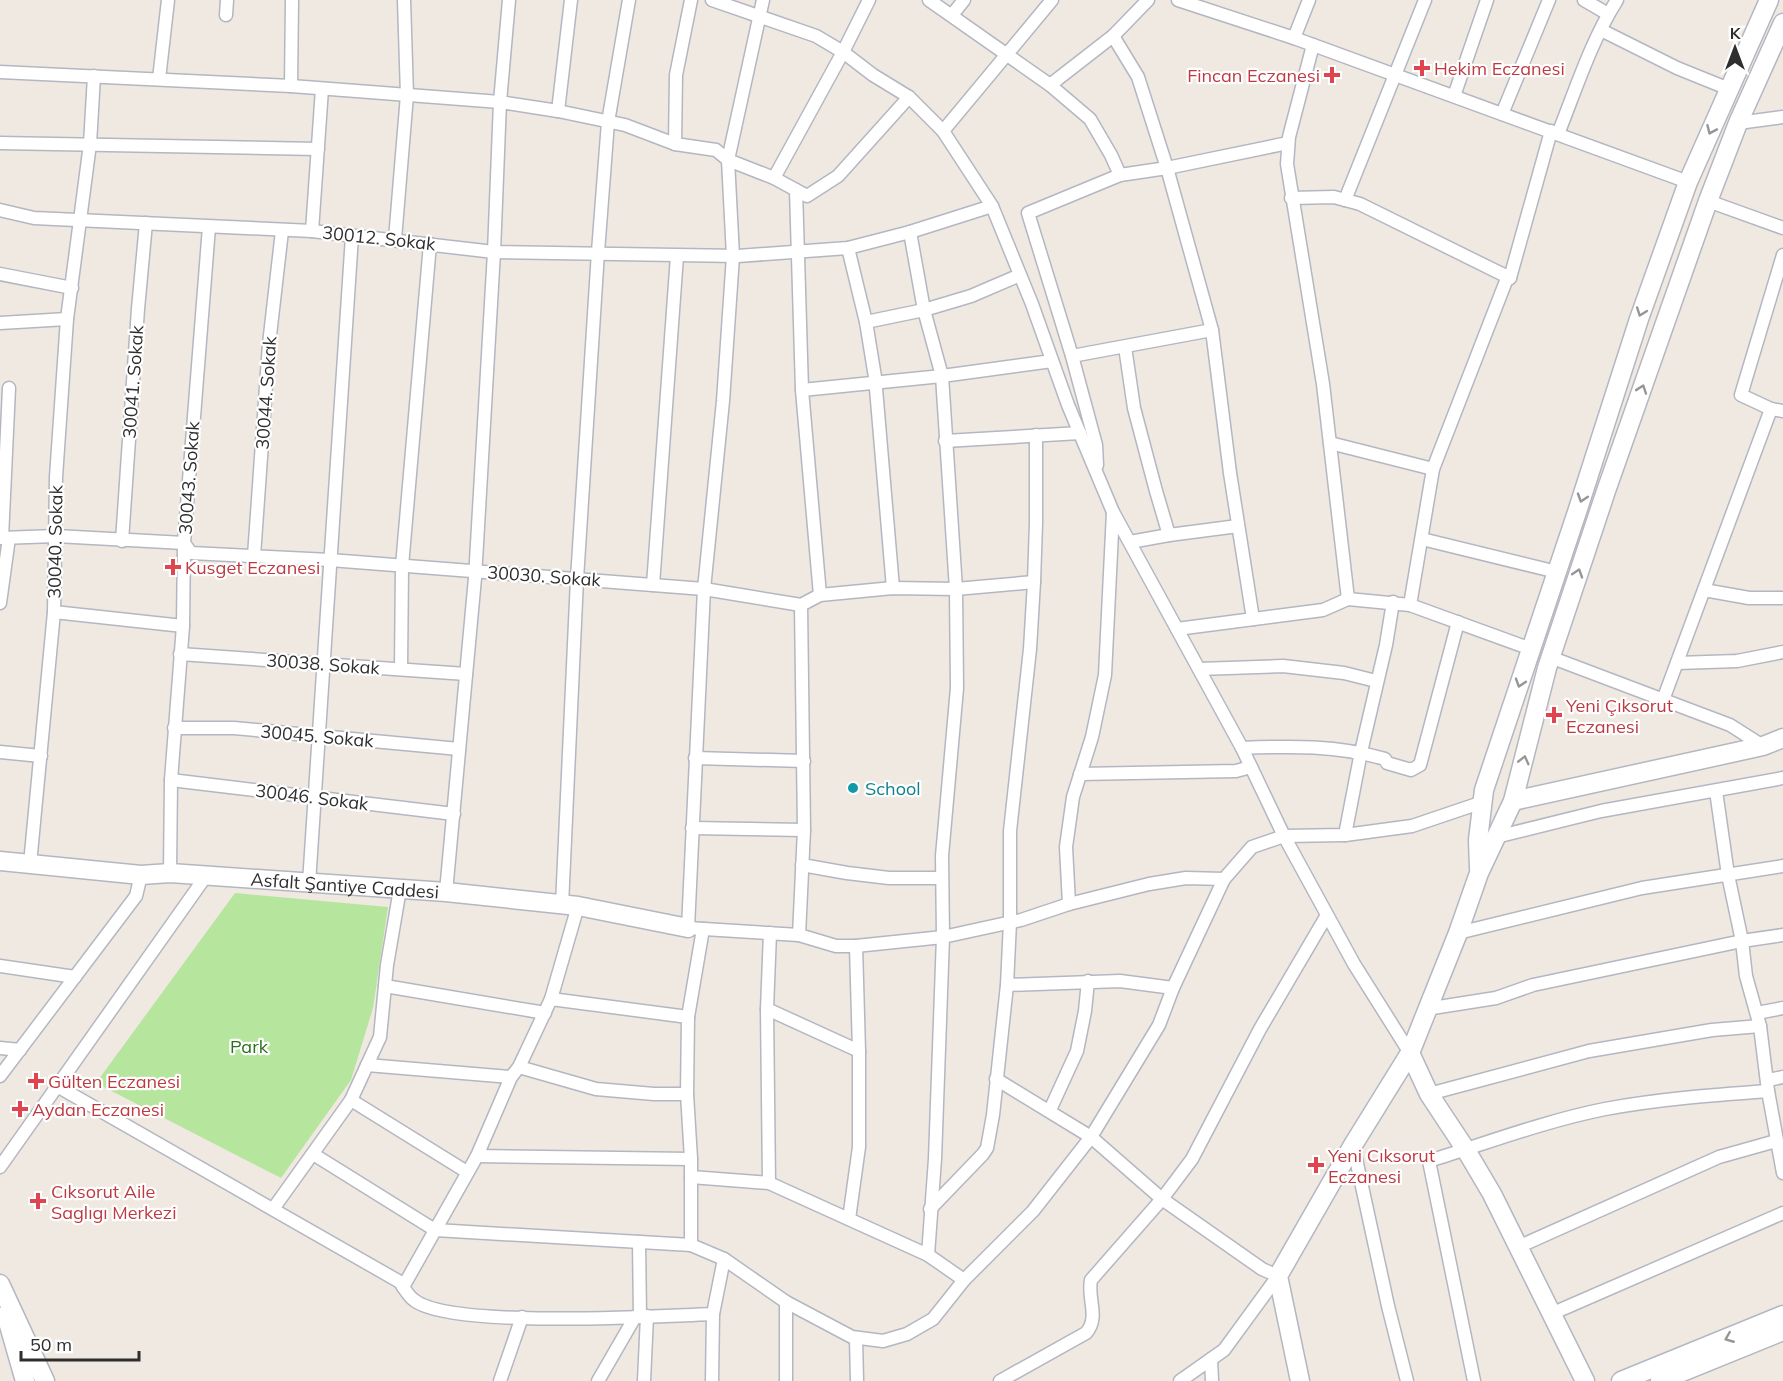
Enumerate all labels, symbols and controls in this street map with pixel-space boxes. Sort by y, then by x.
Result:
north arrow [1705,18,1765,78]
text: K [1730,23,1742,43]
place label: Hekim Eczanesi [1434,57,1565,80]
marker: Hekim Eczanesi [1415,61,1429,75]
place label: Fincan Eczanesi [1187,64,1320,87]
marker: Fincan Eczanesi [1325,68,1339,82]
one-way arrow [1706,124,1718,135]
street label: 30012. Sokak [321,221,437,255]
one-way arrow [1636,306,1649,317]
street label: 30041. Sokak [118,324,148,439]
street label: 30044. Sokak [251,335,281,450]
one-way arrow [1634,384,1647,395]
street label: 30043. Sokak [174,420,204,535]
street label: 30040. Sokak [43,484,68,599]
one-way arrow [1577,492,1589,503]
place label: Kusget Eczanesi [185,556,320,579]
marker: Kusget Eczanesi [166,560,180,574]
street label: 30030. Sokak [487,561,602,591]
one-way arrow [1571,568,1584,579]
street label: 30038. Sokak [266,649,381,679]
one-way arrow [1515,677,1528,688]
place label: Yeni Çıksorut Eczanesi [1565,694,1673,738]
marker: Yeni Çıksorut Eczanesi [1547,708,1561,722]
street label: 30045. Sokak [259,720,375,752]
one-way arrow [1516,755,1529,765]
place label: School [865,777,921,800]
street label: 30046. Sokak [254,779,370,815]
marker: School [846,781,860,795]
street label: Asfalt Şantiye Caddesi [250,867,440,903]
park label: Park [230,1035,269,1058]
place label: Gülten Eczanesi [48,1070,180,1093]
marker: Gülten Eczanesi [29,1074,43,1088]
place label: Aydan Eczanesi [32,1098,164,1121]
marker: Aydan Eczanesi [13,1102,27,1116]
place label: Yeni Cıksorut Eczanesi [1327,1144,1435,1188]
marker: Yeni Cıksorut Eczanesi [1309,1158,1323,1172]
place label: Cıksorut Aile Saglıgı Merkezi [51,1180,176,1224]
marker: Cıksorut Aile Saglıgı Merkezi [29,1192,47,1210]
scale bar [21,1324,140,1362]
one-way arrow [1724,1331,1735,1343]
text: 50 m [30,1333,72,1356]

